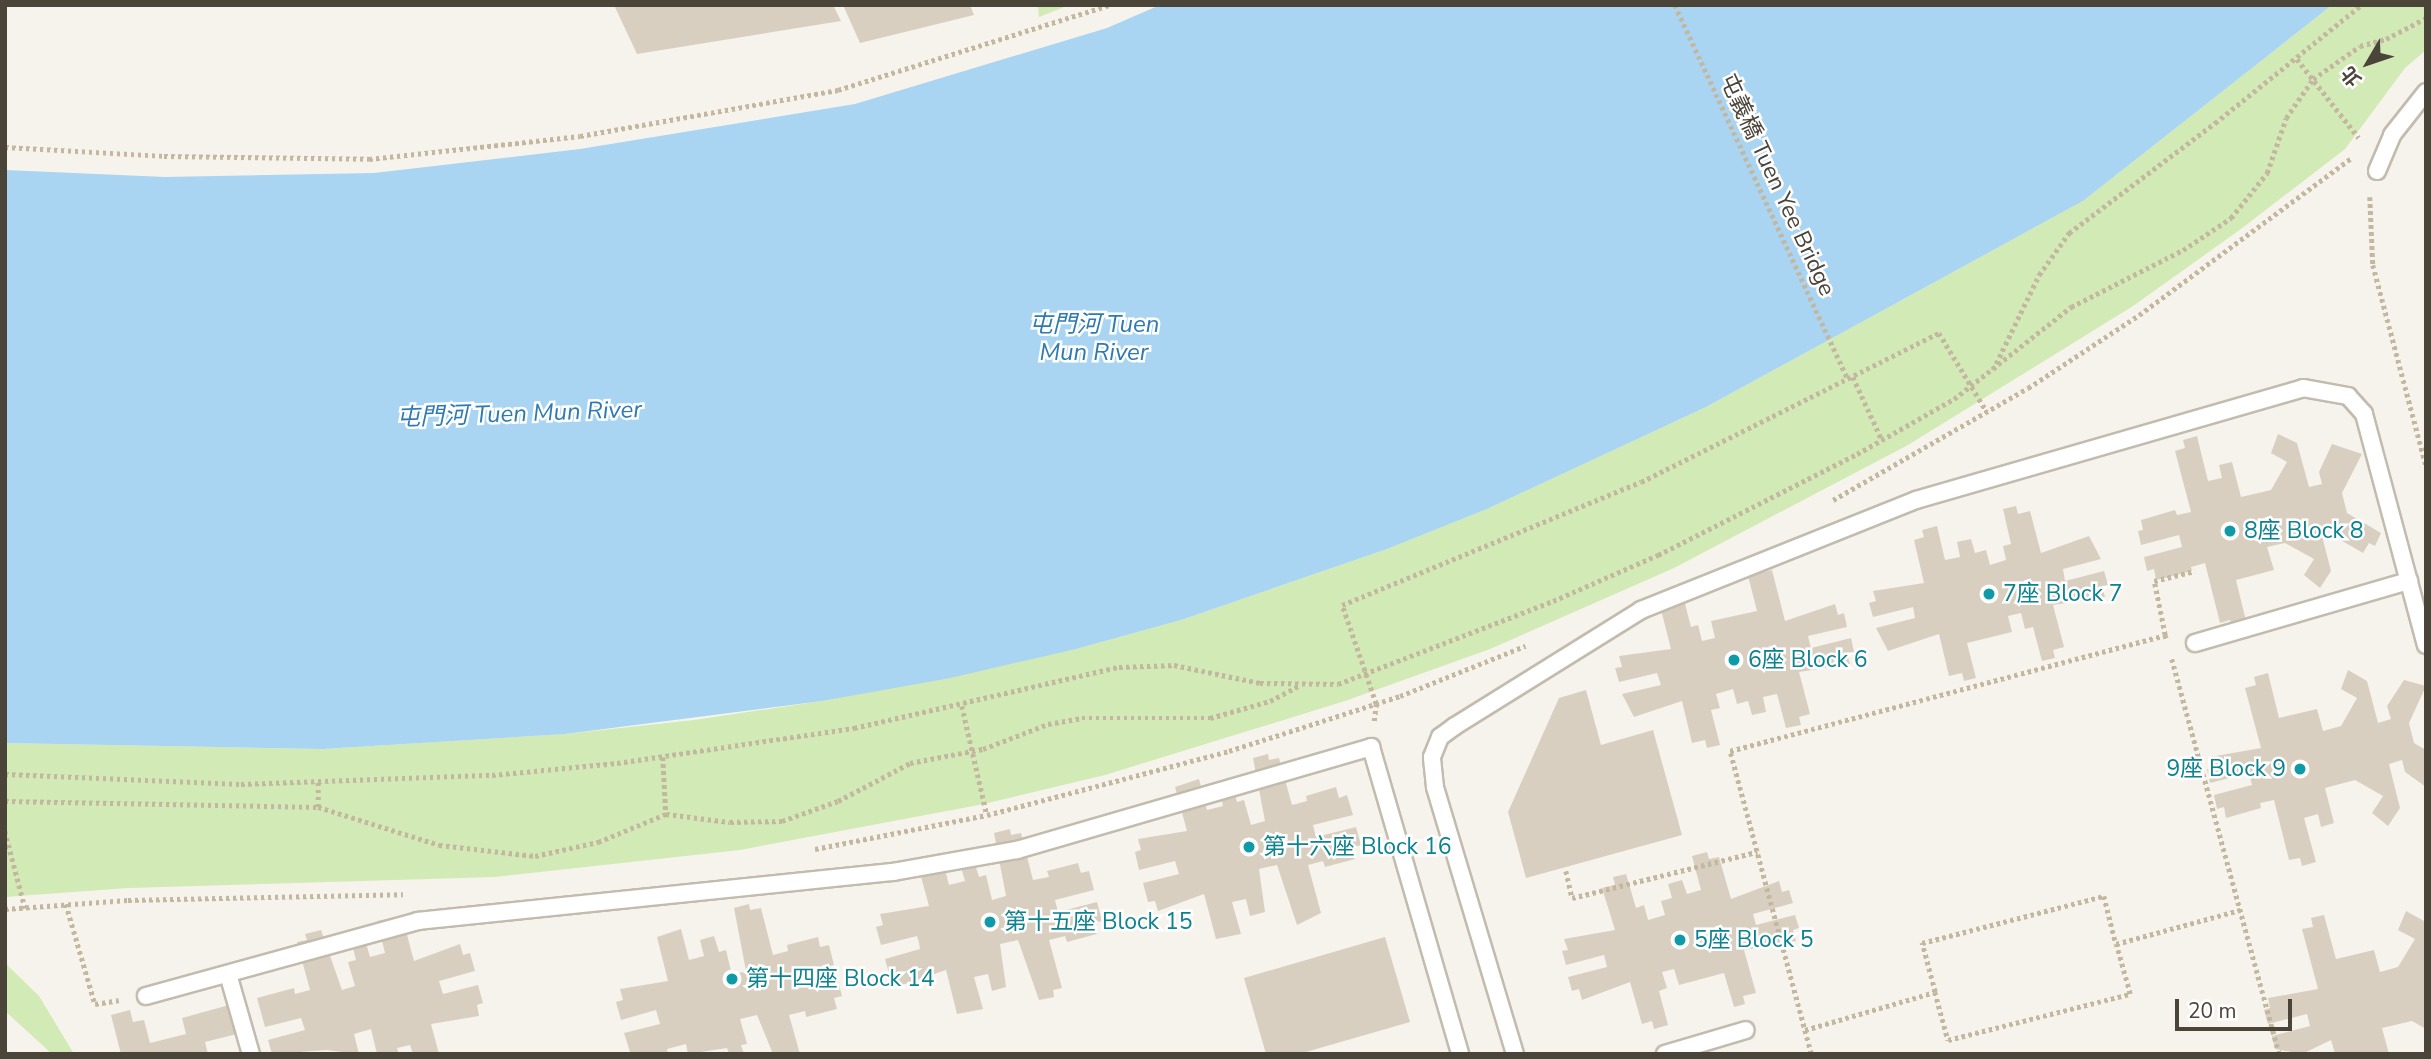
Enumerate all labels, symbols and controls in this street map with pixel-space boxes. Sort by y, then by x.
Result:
north arrow [2333,28,2403,98]
text: 北 [2336,61,2368,92]
street label: 屯義橋 Tuen Yee Bridge [1713,70,1841,300]
water label: 屯門河 Tuen Mun River [1029,311,1159,367]
water label: 屯門河 Tuen Mun River [396,395,642,433]
place label: 8座 Block 8 [2244,517,2364,545]
marker: 8座 Block 8 [2222,523,2238,539]
place label: 7座 Block 7 [2003,580,2123,608]
marker: 7座 Block 7 [1981,586,1997,602]
place label: 6座 Block 6 [1748,646,1868,674]
marker: 6座 Block 6 [1726,652,1742,668]
place label: 9座 Block 9 [2166,755,2286,783]
marker: 9座 Block 9 [2292,761,2308,777]
place label: 第十六座 Block 16 [1263,833,1452,861]
marker: 第十六座 Block 16 [1241,839,1257,855]
place label: 第十五座 Block 15 [1004,908,1193,936]
marker: 第十五座 Block 15 [982,914,998,930]
place label: 5座 Block 5 [1694,926,1814,954]
marker: 5座 Block 5 [1672,932,1688,948]
place label: 第十四座 Block 14 [746,965,935,993]
marker: 第十四座 Block 14 [724,971,740,987]
scale bar [2179,986,2296,1030]
text: 20 m [2188,997,2237,1025]

